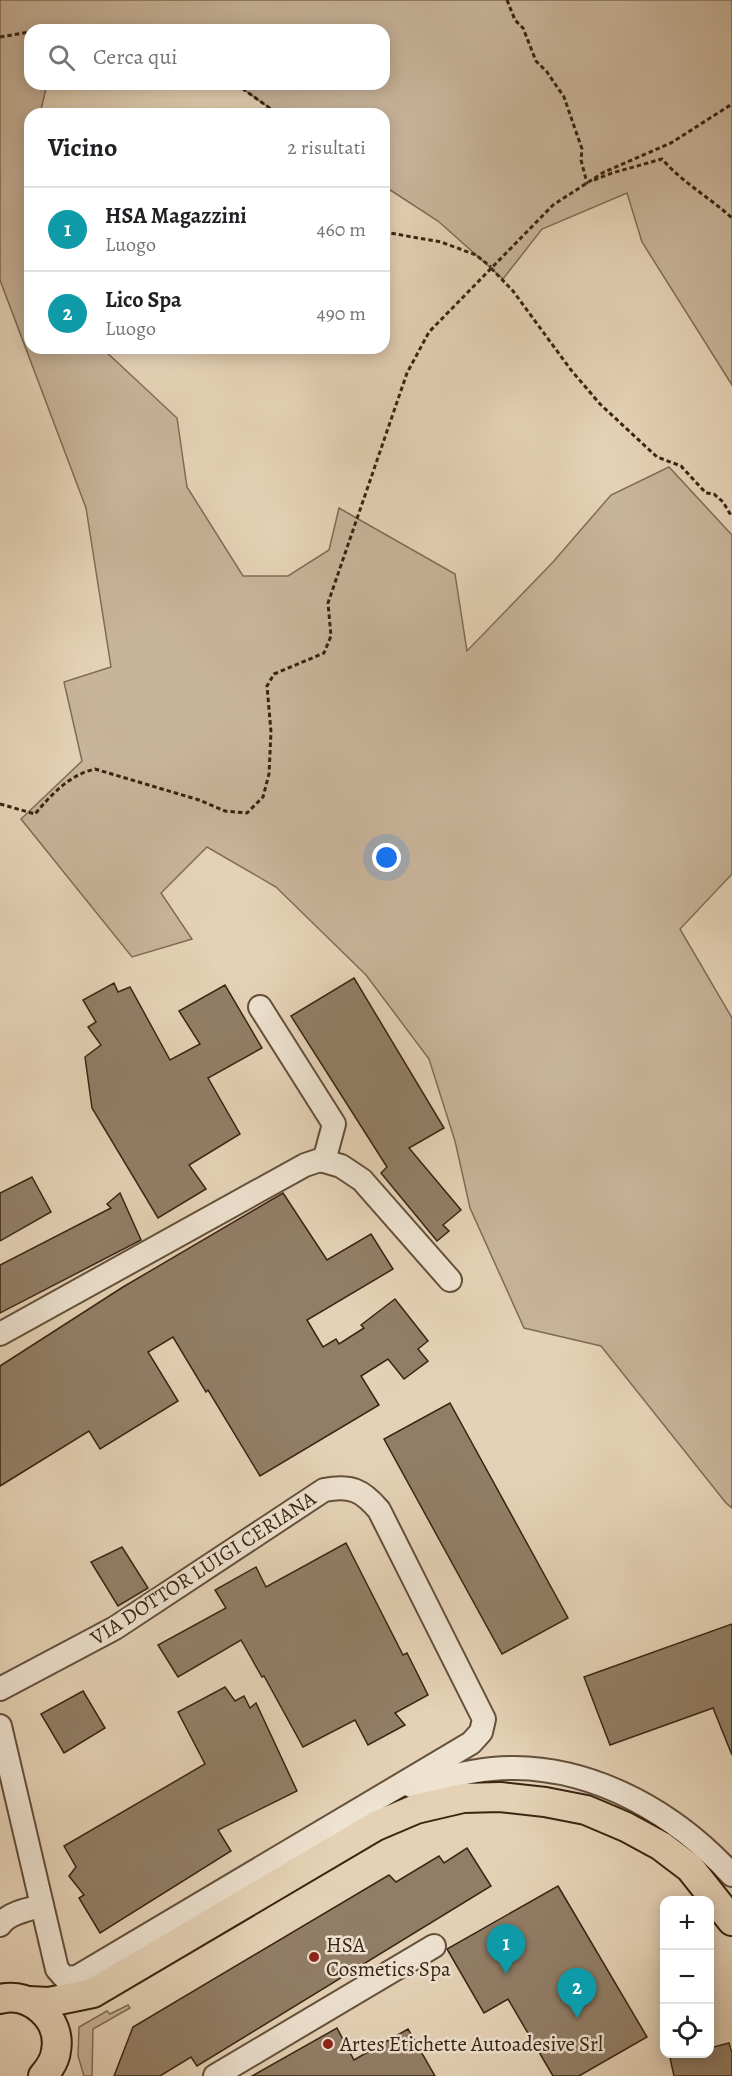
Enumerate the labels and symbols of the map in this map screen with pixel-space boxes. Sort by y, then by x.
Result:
your location [372,843,401,872]
street label: VIA DOTTOR LUIGI CERIANA [84,1484,322,1652]
pin: 1 [486,1924,526,1974]
place label: HSA Cosmetics Spa [326,1931,451,1983]
marker: HSA Cosmetics Spa [307,1950,321,1964]
pin: 2 [558,1968,596,2018]
place label: Artes Etichette Autoadesive Srl [339,2030,603,2058]
marker: Artes Etichette Autoadesive Srl [321,2037,335,2051]

